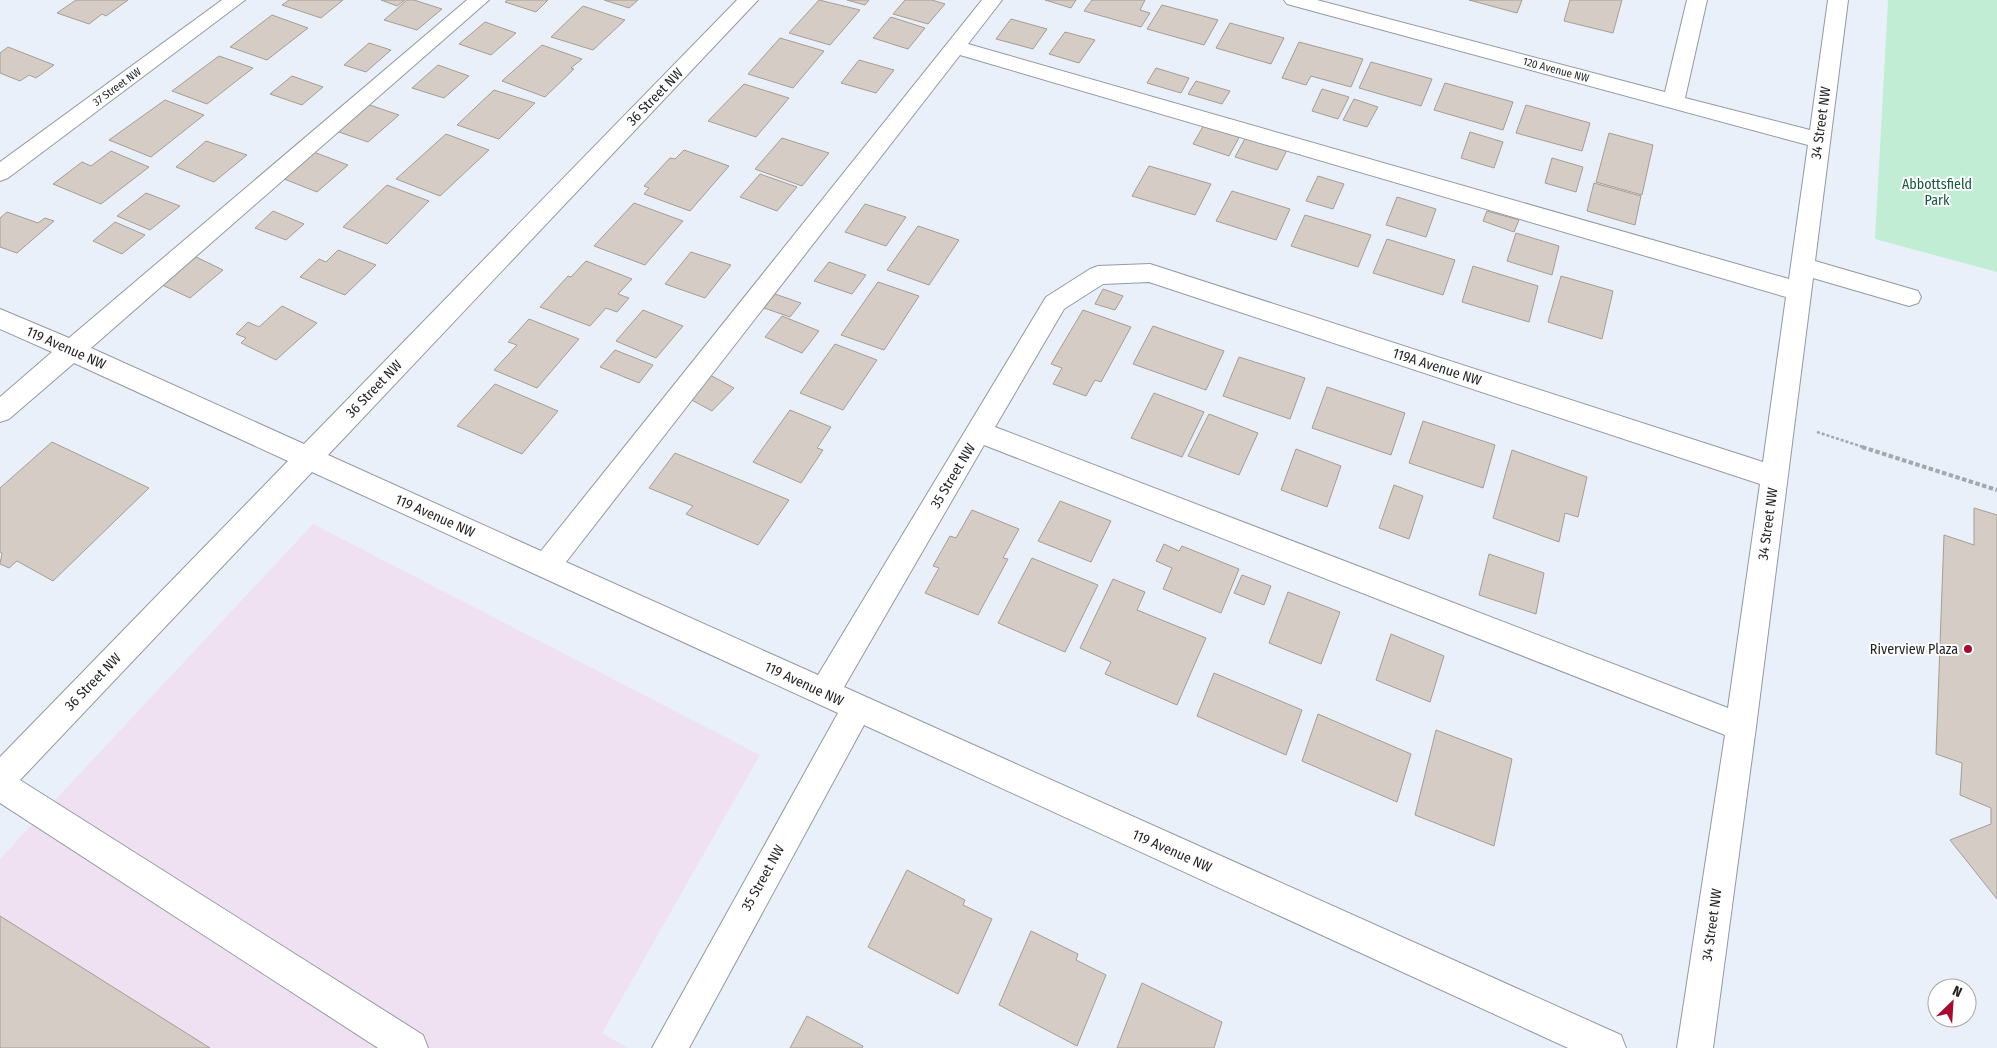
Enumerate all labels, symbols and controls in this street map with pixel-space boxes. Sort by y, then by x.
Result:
street label: 120 Avenue NW [1521,55,1591,85]
street label: 36 Street NW [623,64,687,129]
street label: 37 Street NW [90,65,144,109]
street label: 34 Street NW [1808,85,1835,160]
park label: Abbottsfield Park [1902,176,1972,209]
street label: 119 Avenue NW [24,323,109,373]
street label: 119A Avenue NW [1390,345,1484,390]
street label: 36 Street NW [342,356,406,421]
street label: 35 Street NW [927,440,979,512]
street label: 34 Street NW [1755,486,1782,561]
street label: 119 Avenue NW [393,491,478,541]
place label: Riverview Plaza [1870,641,1958,658]
marker: Riverview Plaza [1962,643,1974,655]
street label: 36 Street NW [61,649,125,714]
street label: 119 Avenue NW [762,658,847,710]
street label: 119 Avenue NW [1130,826,1215,876]
street label: 35 Street NW [738,842,788,914]
street label: 34 Street NW [1699,887,1726,962]
north arrow [1927,978,1977,1028]
text: N [1950,982,1965,1001]

